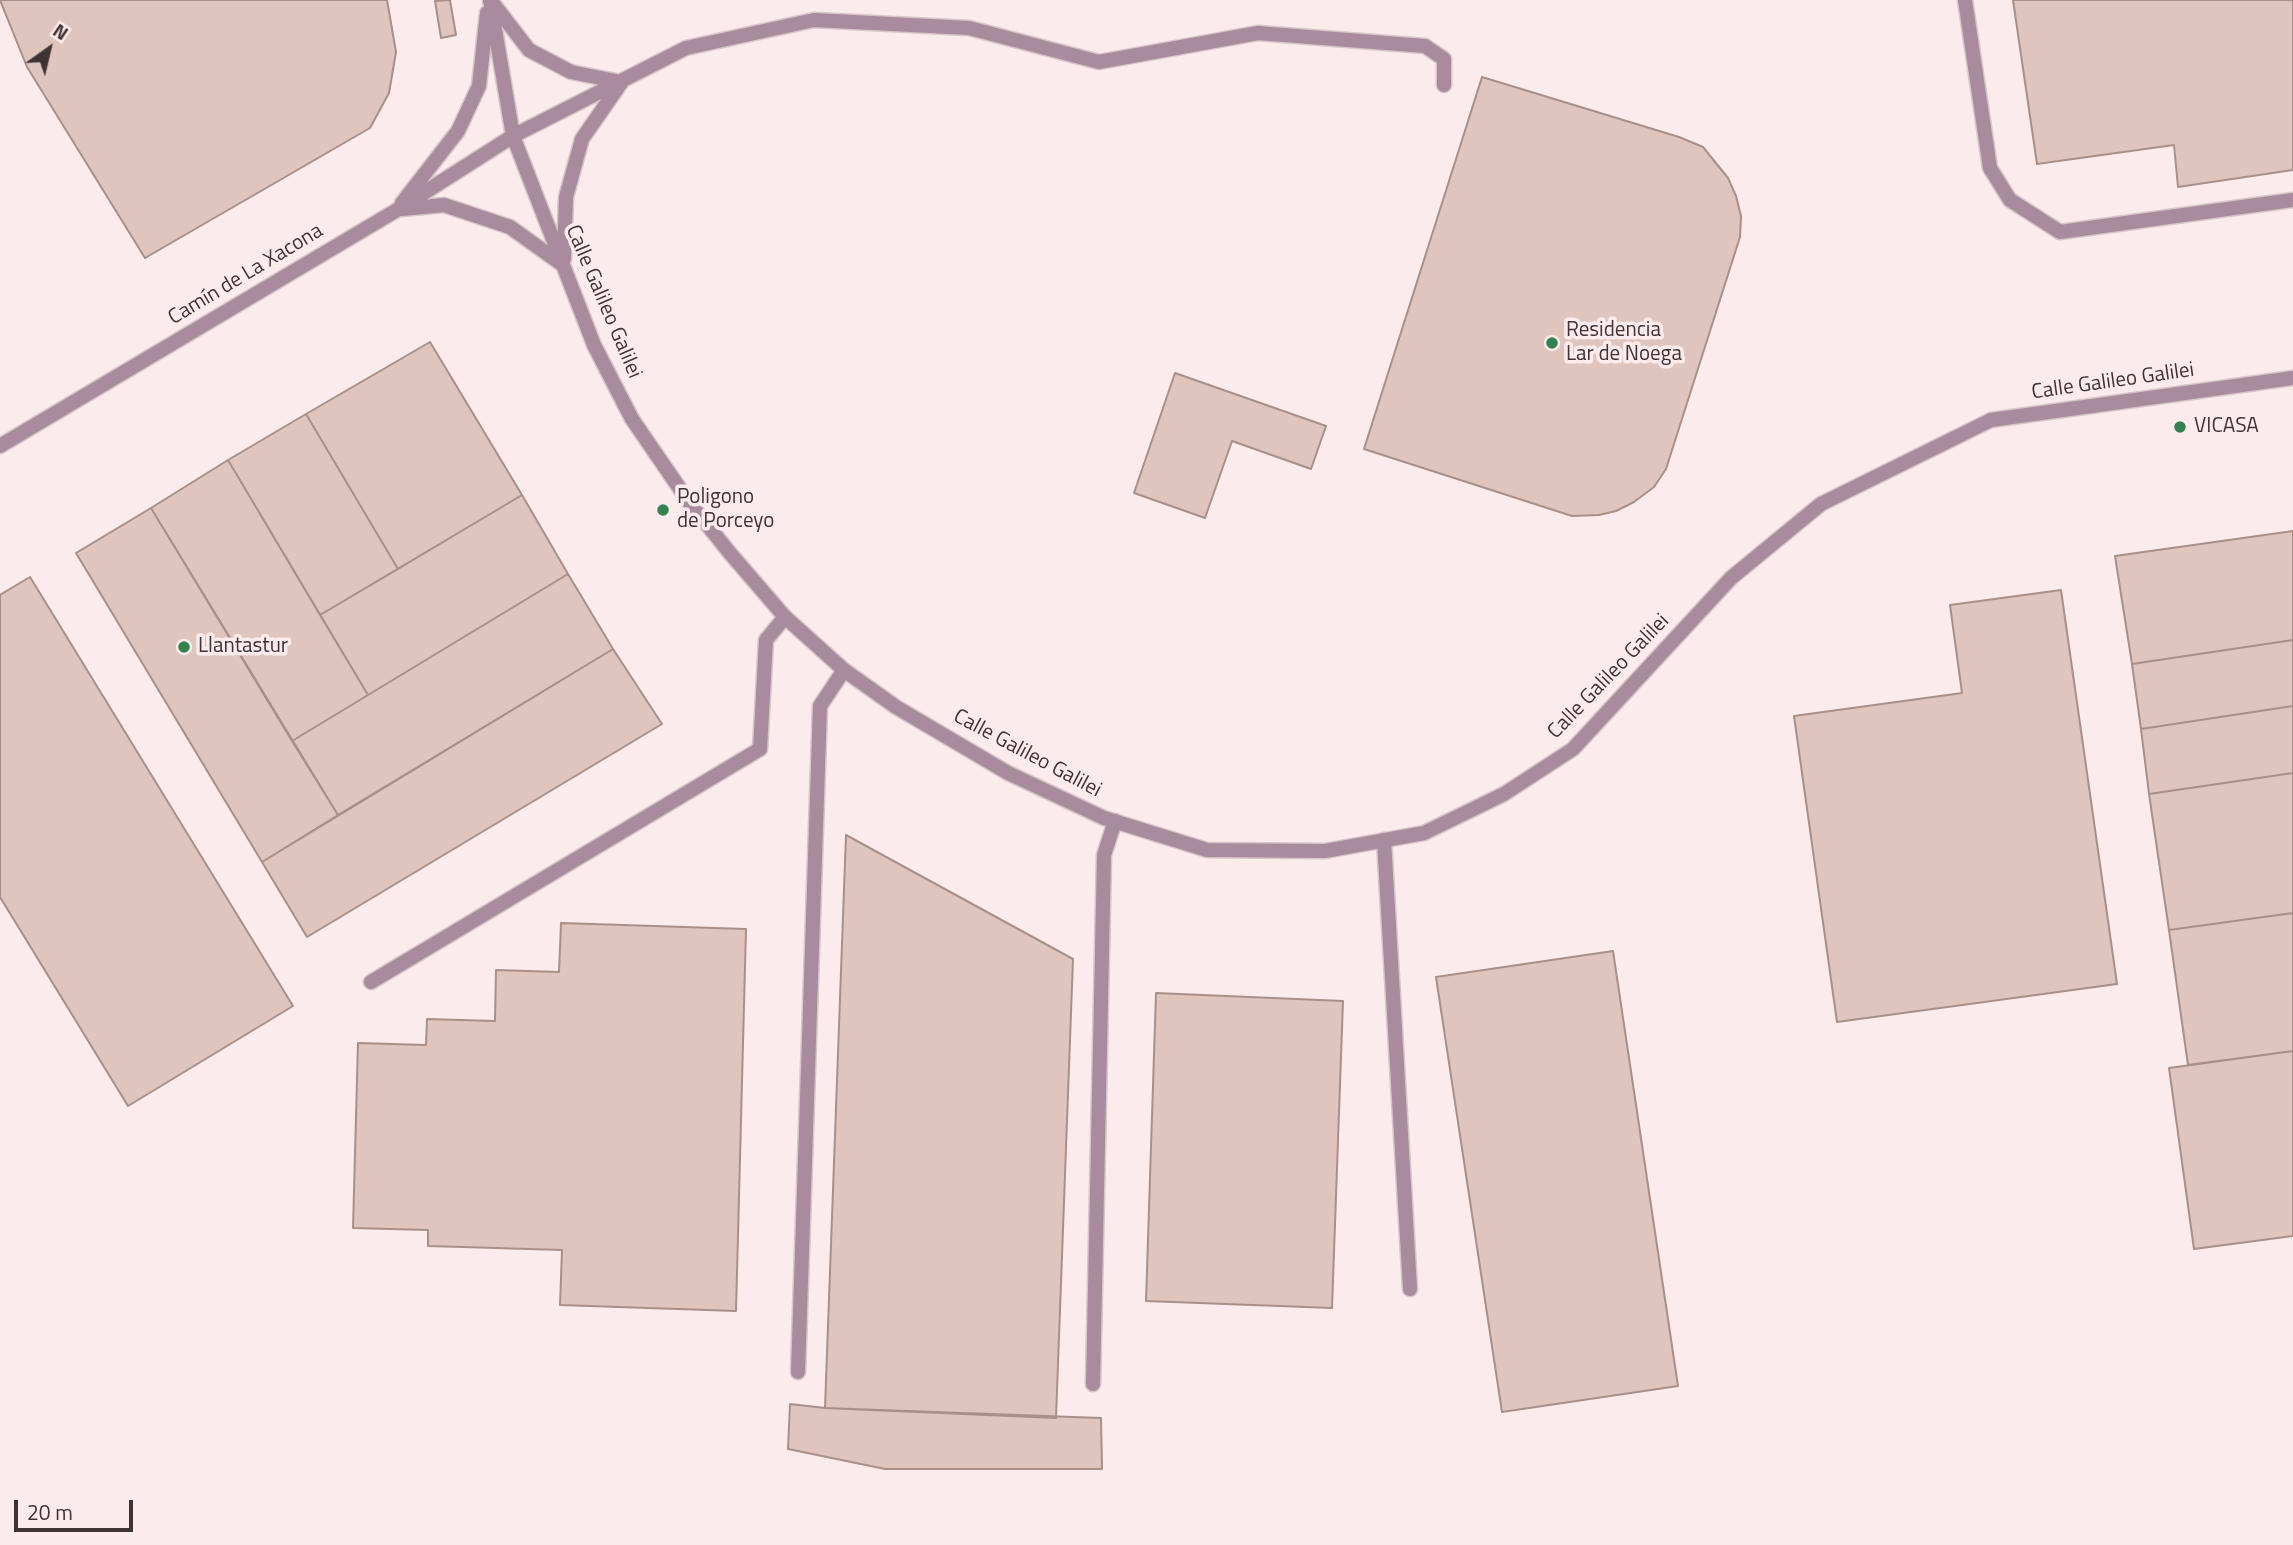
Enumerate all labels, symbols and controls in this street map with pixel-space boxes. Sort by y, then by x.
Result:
north arrow [14,14,84,84]
text: N [47,15,75,47]
street label: Camín de La Xacona [164,219,328,331]
street label: Calle Galileo Galilei [559,222,647,382]
place label: Residencia Lar de Noega [1566,318,1682,368]
marker: Residencia Lar de Noega [1544,335,1560,351]
street label: Calle Galileo Galilei [2030,358,2196,406]
place label: VICASA [2194,414,2259,440]
marker: VICASA [2172,419,2188,435]
place label: Poligono de Porceyo [677,485,774,535]
marker: Poligono de Porceyo [655,502,671,518]
street label: Calle Galileo Galilei [1543,609,1675,745]
place label: Llantastur [198,634,288,660]
marker: Llantastur [176,639,192,655]
street label: Calle Galileo Galilei [949,704,1105,804]
scale bar [18,1486,136,1530]
text: 20 m [27,1496,73,1528]

